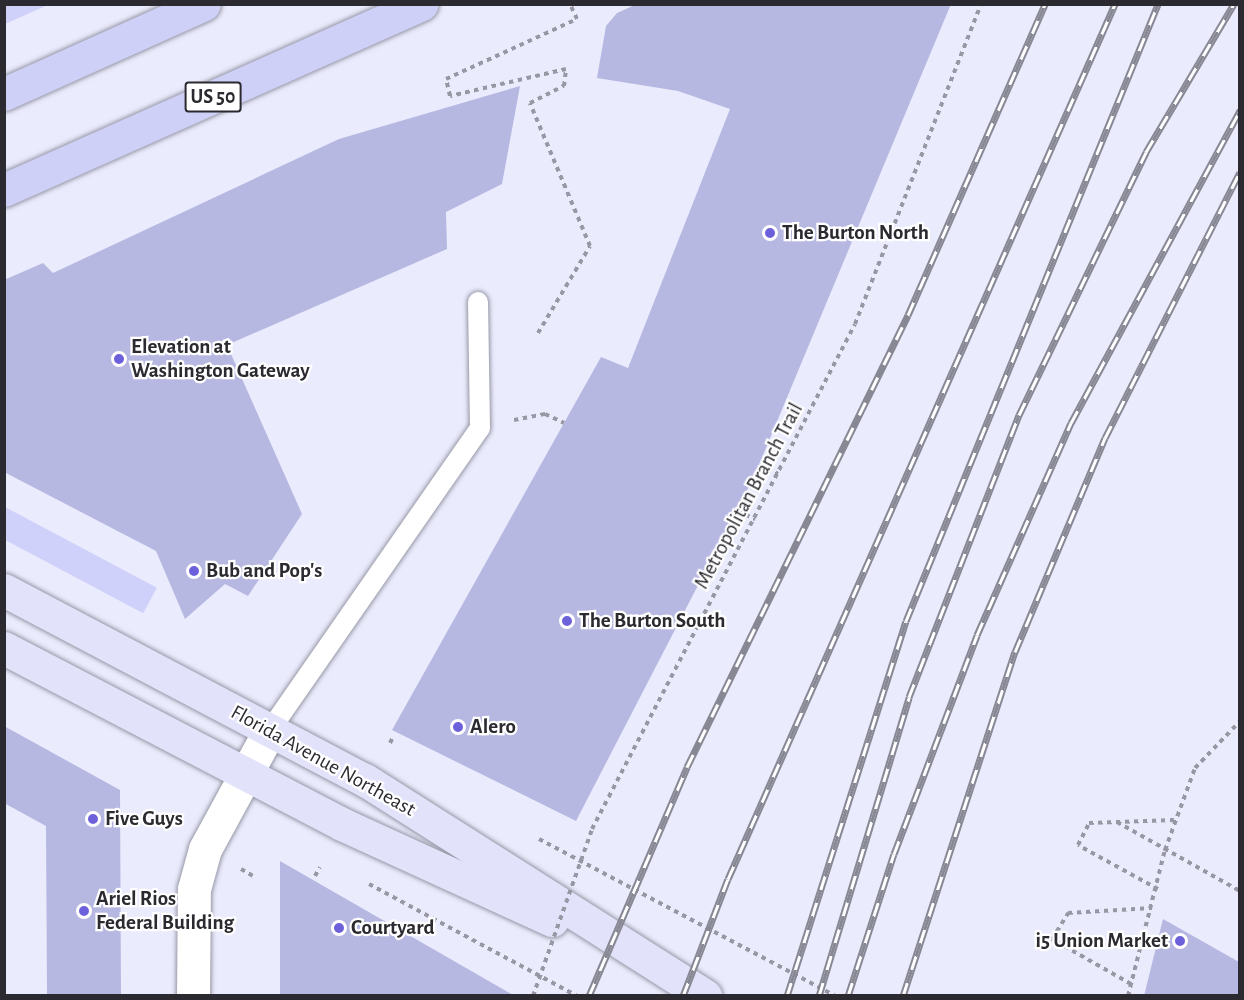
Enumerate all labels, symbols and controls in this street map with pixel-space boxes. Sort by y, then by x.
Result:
road number: US 50 [184,80,242,114]
place label: The Burton North [782,220,929,246]
marker: The Burton North [763,226,777,240]
place label: Elevation at Washington Gateway [131,334,310,384]
marker: Elevation at Washington Gateway [112,352,126,366]
street label: Metropolitan Branch Trail [689,399,809,593]
place label: Bub and Pop's [206,558,322,584]
marker: Bub and Pop's [187,564,201,578]
place label: The Burton South [579,608,726,634]
marker: The Burton South [560,614,574,628]
street label: Florida Avenue Northeast [226,700,420,822]
place label: Alero [470,714,516,740]
marker: Alero [451,720,465,734]
place label: Five Guys [105,806,183,832]
marker: Five Guys [86,812,100,826]
place label: Ariel Rios Federal Building [96,886,234,936]
marker: Ariel Rios Federal Building [77,904,91,918]
place label: Courtyard [351,915,435,941]
marker: Courtyard [332,921,346,935]
place label: i5 Union Market [1035,928,1168,954]
marker: i5 Union Market [1173,934,1187,948]

